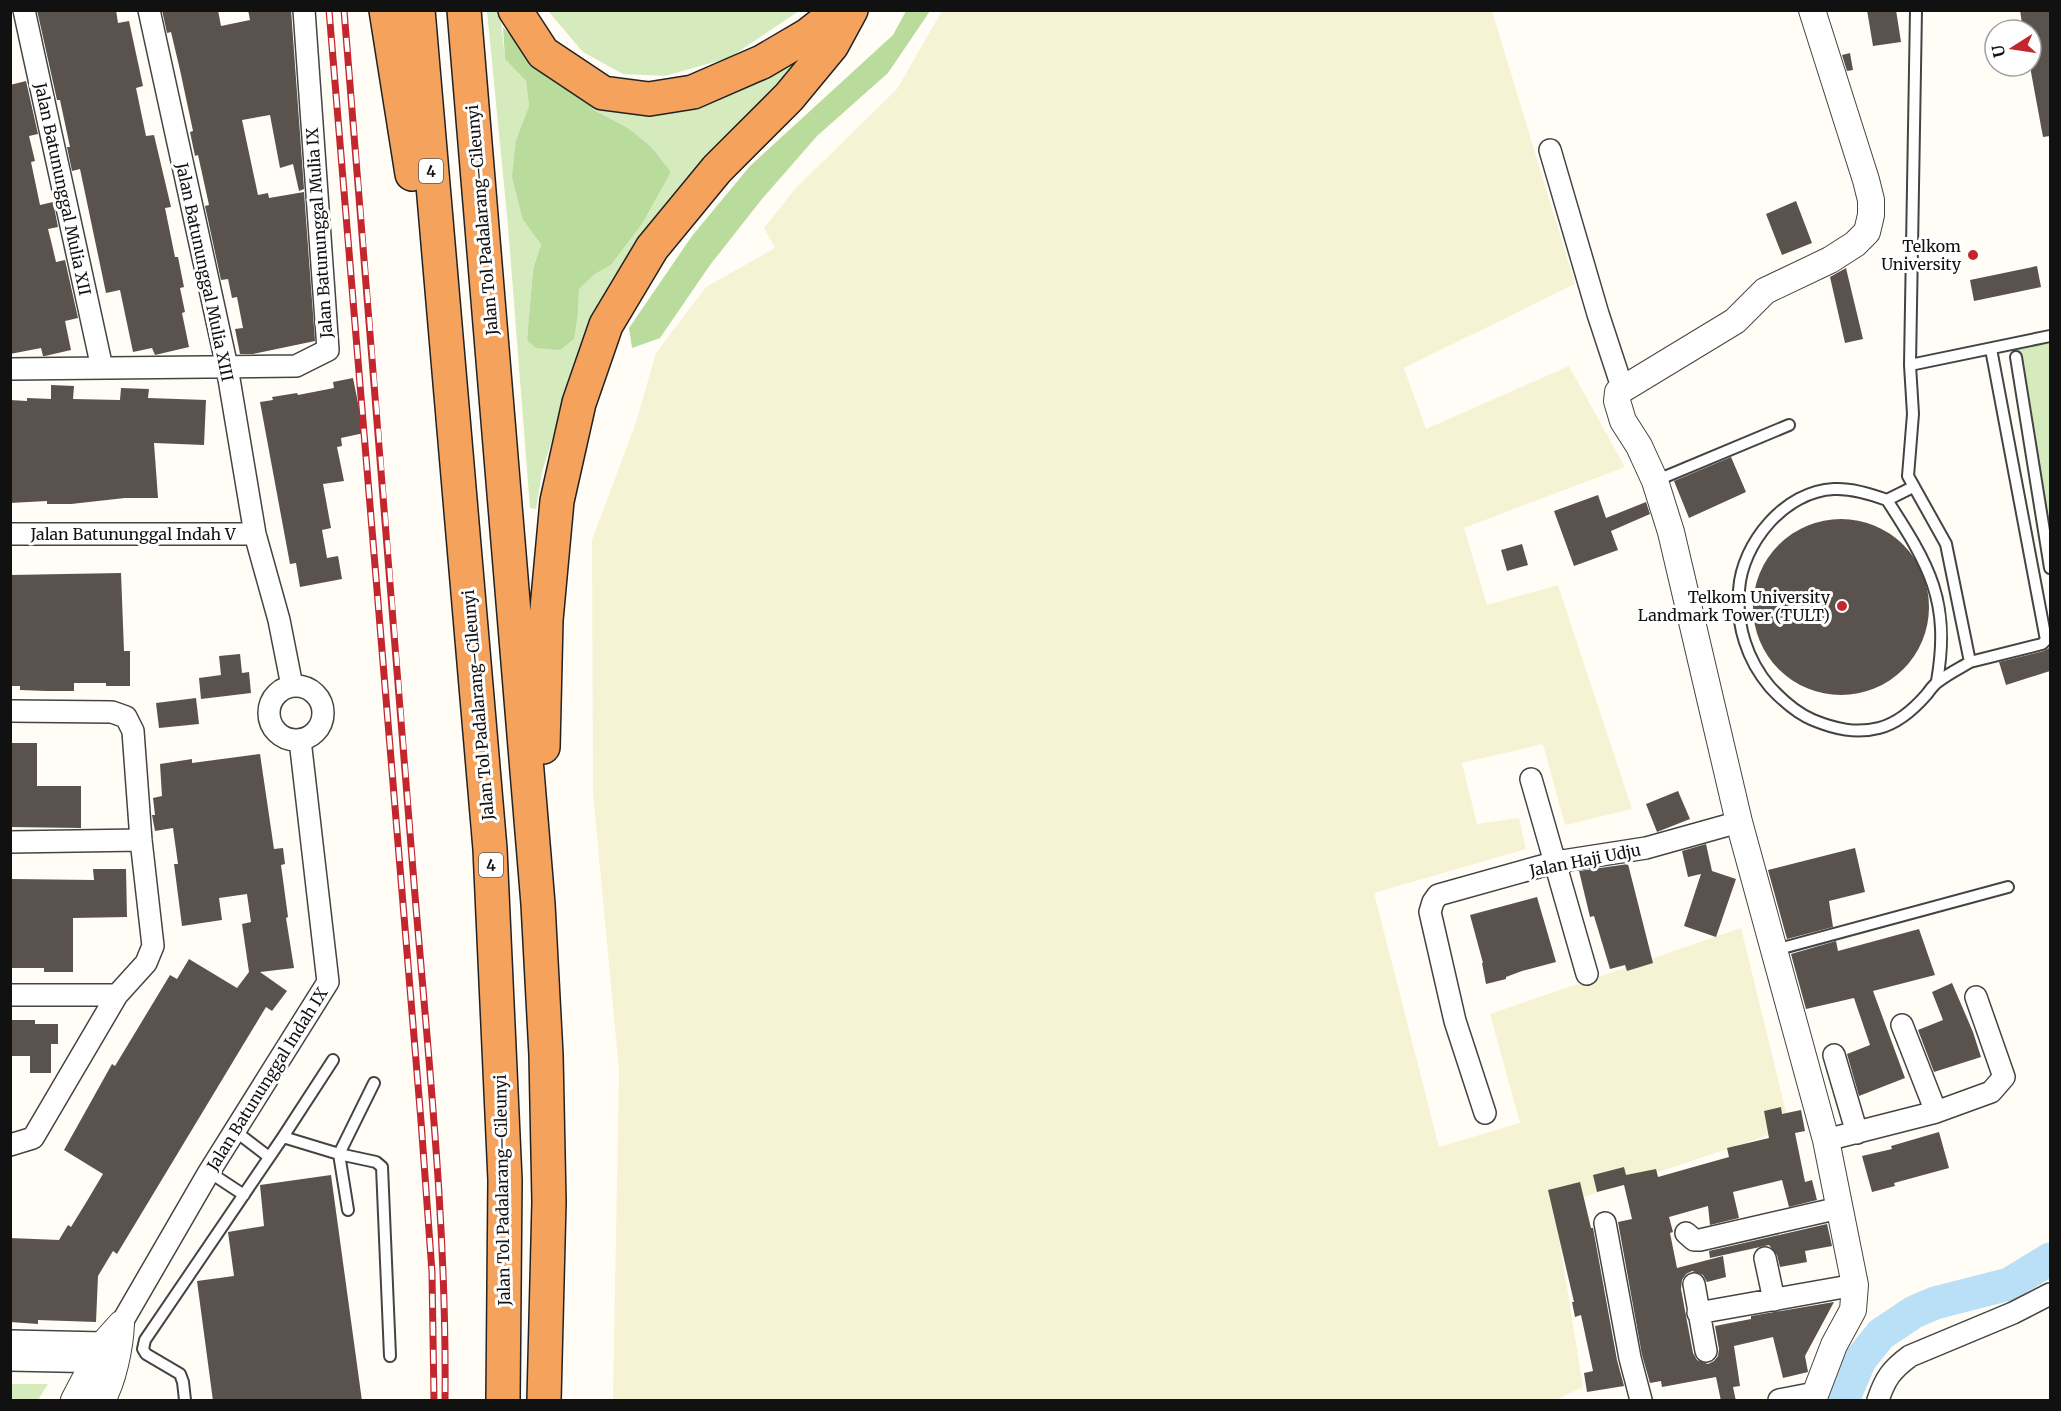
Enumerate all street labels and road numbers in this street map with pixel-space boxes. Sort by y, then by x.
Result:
street label: Jalan Batununggal Mulia XII [30,80,95,297]
street label: Jalan Tol Padalarang–Cileunyi [462,104,502,337]
street label: Jalan Batununggal Mulia IX [302,127,336,340]
road number: 4 [419,159,443,183]
street label: Jalan Batununggal Mulia XIII [172,160,238,383]
street label: Jalan Batununggal Indah V [29,524,236,544]
street label: Jalan Tol Padalarang–Cileunyi [458,589,498,822]
street label: Jalan Haji Udju [1527,839,1642,881]
road number: 4 [479,853,503,877]
street label: Jalan Batununggal Indah IX [202,983,332,1175]
street label: Jalan Tol Padalarang–Cileunyi [490,1074,514,1307]

